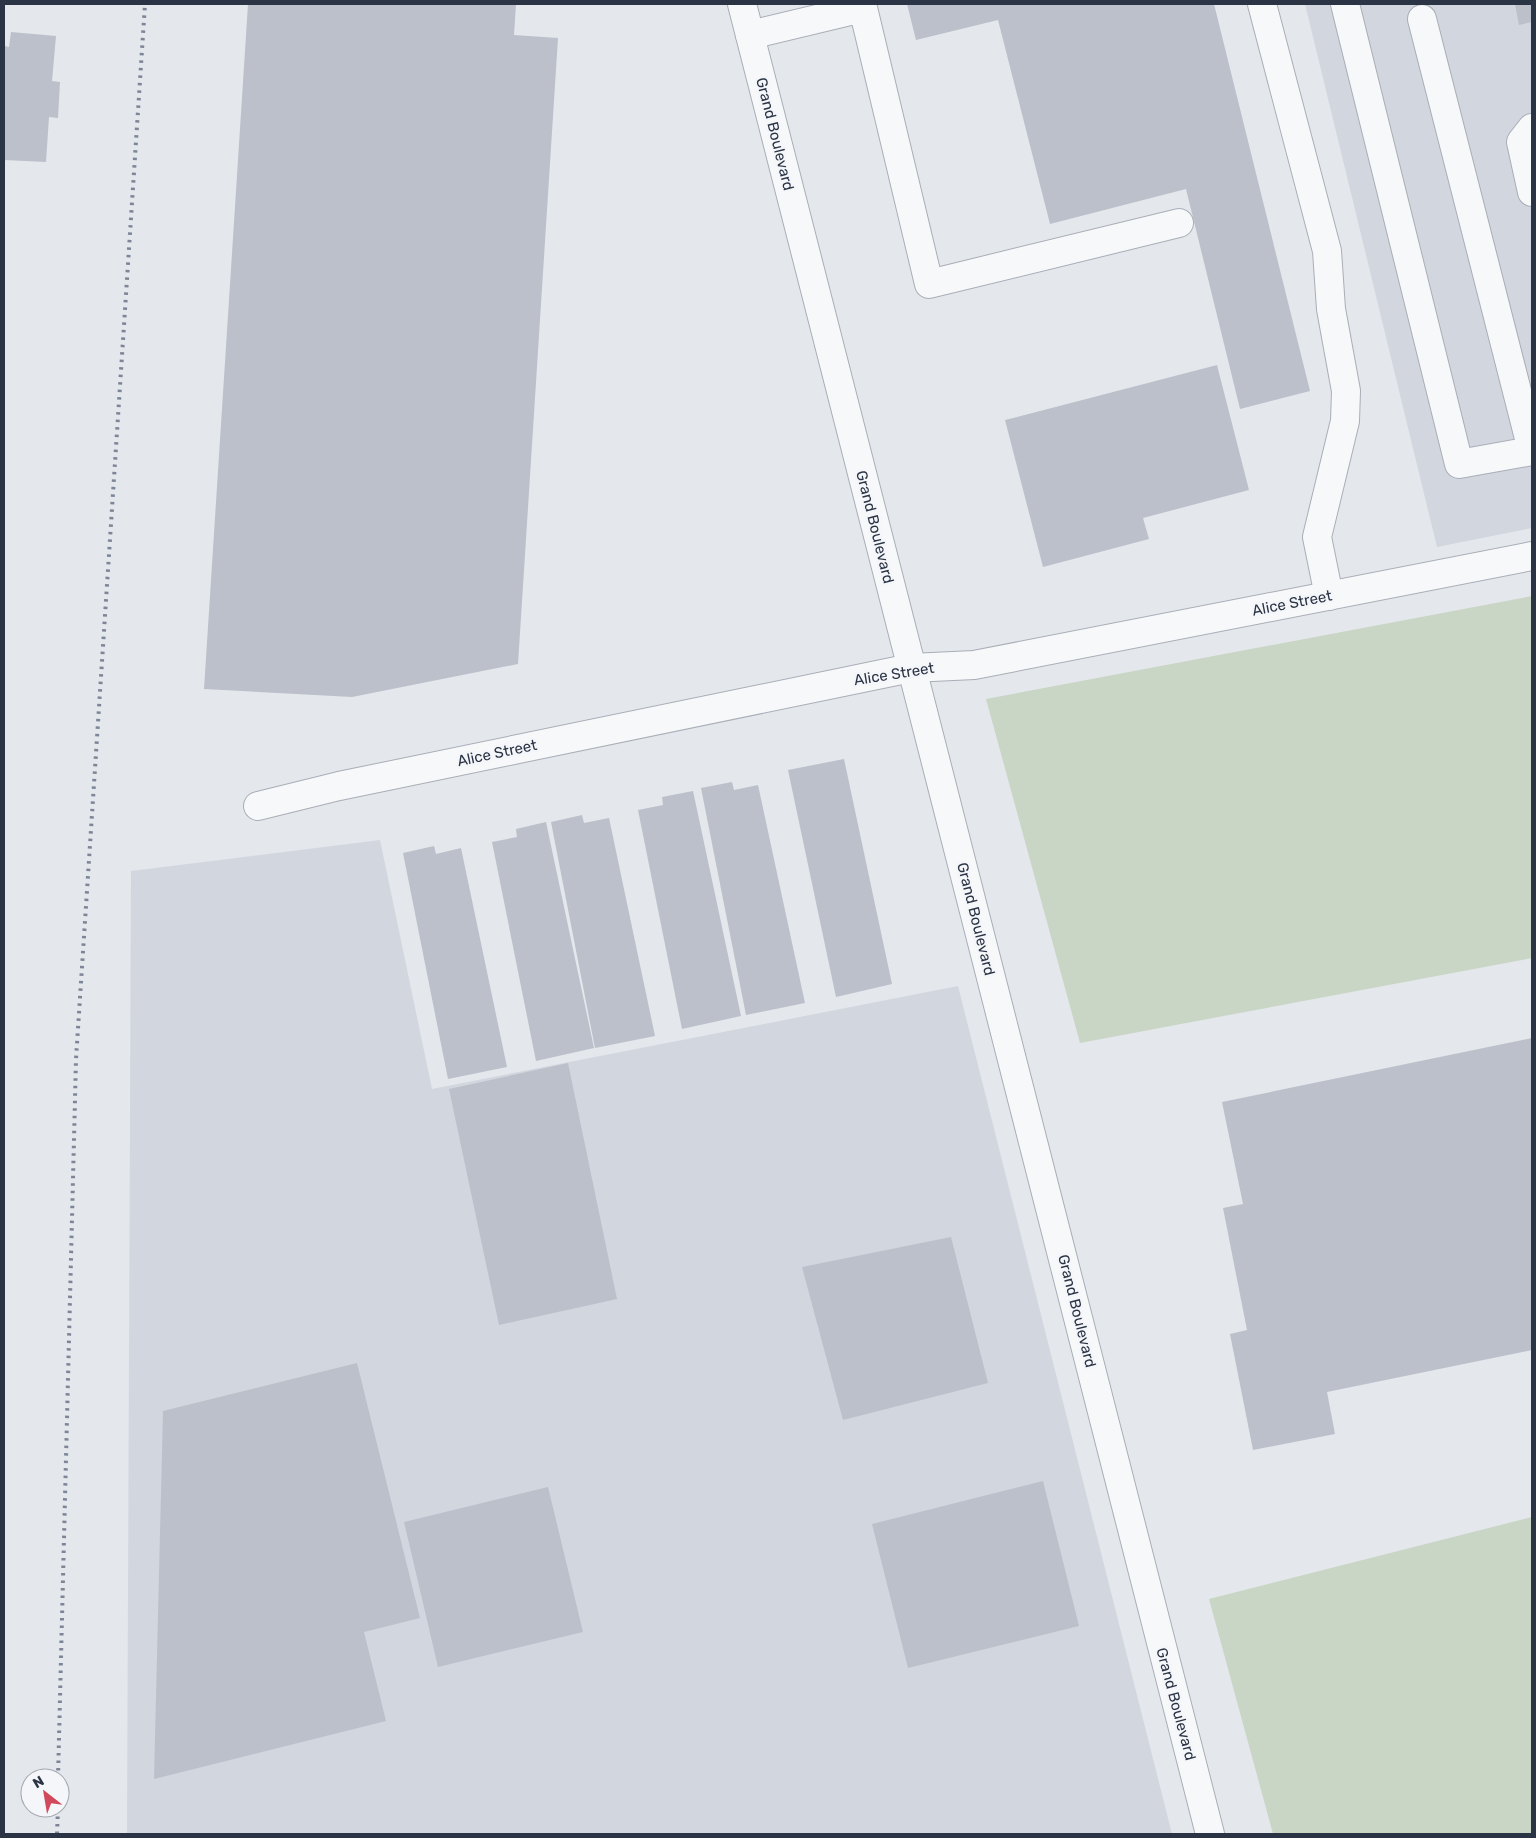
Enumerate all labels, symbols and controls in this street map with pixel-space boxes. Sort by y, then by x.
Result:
street label: Grand Boulevard [752,76,798,192]
street label: Grand Boulevard [852,469,898,585]
street label: Alice Street [1251,586,1334,620]
street label: Alice Street [853,659,936,689]
street label: Alice Street [455,736,539,770]
street label: Grand Boulevard [953,861,999,977]
street label: Grand Boulevard [1054,1253,1100,1369]
street label: Grand Boulevard [1152,1646,1200,1762]
north arrow [20,1768,70,1818]
text: N [30,1772,47,1792]

